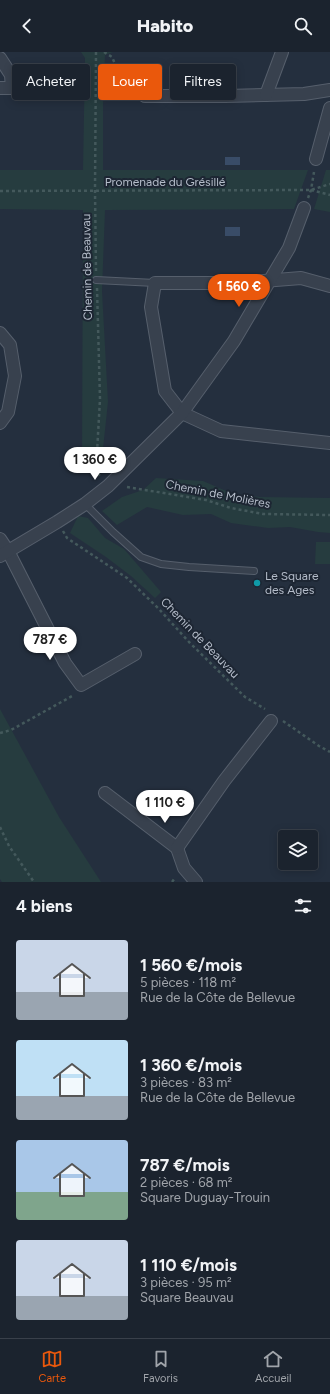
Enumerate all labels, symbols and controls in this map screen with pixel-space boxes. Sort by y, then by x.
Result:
icon: back [16,15,38,37]
text: Habito [137,15,193,37]
icon: search [292,15,314,37]
chip: Acheter [12,64,90,100]
chip: Louer [98,64,162,100]
chip: Filtres [170,64,236,100]
street label: Promenade du Grésillé [105,175,226,189]
street label: Chemin de Beauvau [79,214,95,320]
pin: 1 560 € [202,274,276,308]
text: 1 560 € [217,279,261,294]
pin: 1 360 € [58,447,132,481]
text: 1 360 € [73,452,117,467]
street label: Chemin de Molières [164,477,272,511]
place label: Le Square des Ages [265,569,319,597]
marker: Le Square des Ages [252,578,262,588]
street label: Chemin de Beauvau [158,595,242,681]
pin: 787 € [22,627,78,661]
text: 787 € [33,632,67,647]
pin: 1 110 € [128,790,202,824]
text: 1 110 € [145,795,185,810]
map controls [278,830,318,870]
button: layers [278,830,318,870]
icon: filters [292,895,314,917]
text: 4 biens [16,896,72,916]
text: 1 560 €/mois [140,955,242,975]
icon: home [48,956,96,1004]
text: 5 pièces · 118 m² [140,975,236,990]
text: Rue de la Côte de Bellevue [140,990,295,1005]
text: 1 360 €/mois [140,1055,242,1075]
icon: home [48,1056,96,1104]
text: 3 pièces · 83 m² [140,1075,232,1090]
text: Rue de la Côte de Bellevue [140,1090,295,1105]
text: 787 €/mois [140,1155,230,1175]
icon: home [48,1156,96,1204]
text: 2 pièces · 68 m² [140,1175,233,1190]
text: Square Duguay-Trouin [140,1190,270,1205]
text: 1 110 €/mois [140,1255,237,1275]
icon: home [48,1256,96,1304]
text: 3 pièces · 95 m² [140,1275,232,1290]
text: Square Beauvau [140,1290,234,1305]
tab: Carte [39,1348,66,1385]
tab: Favoris [143,1348,178,1385]
tab: Accueil [255,1348,291,1385]

